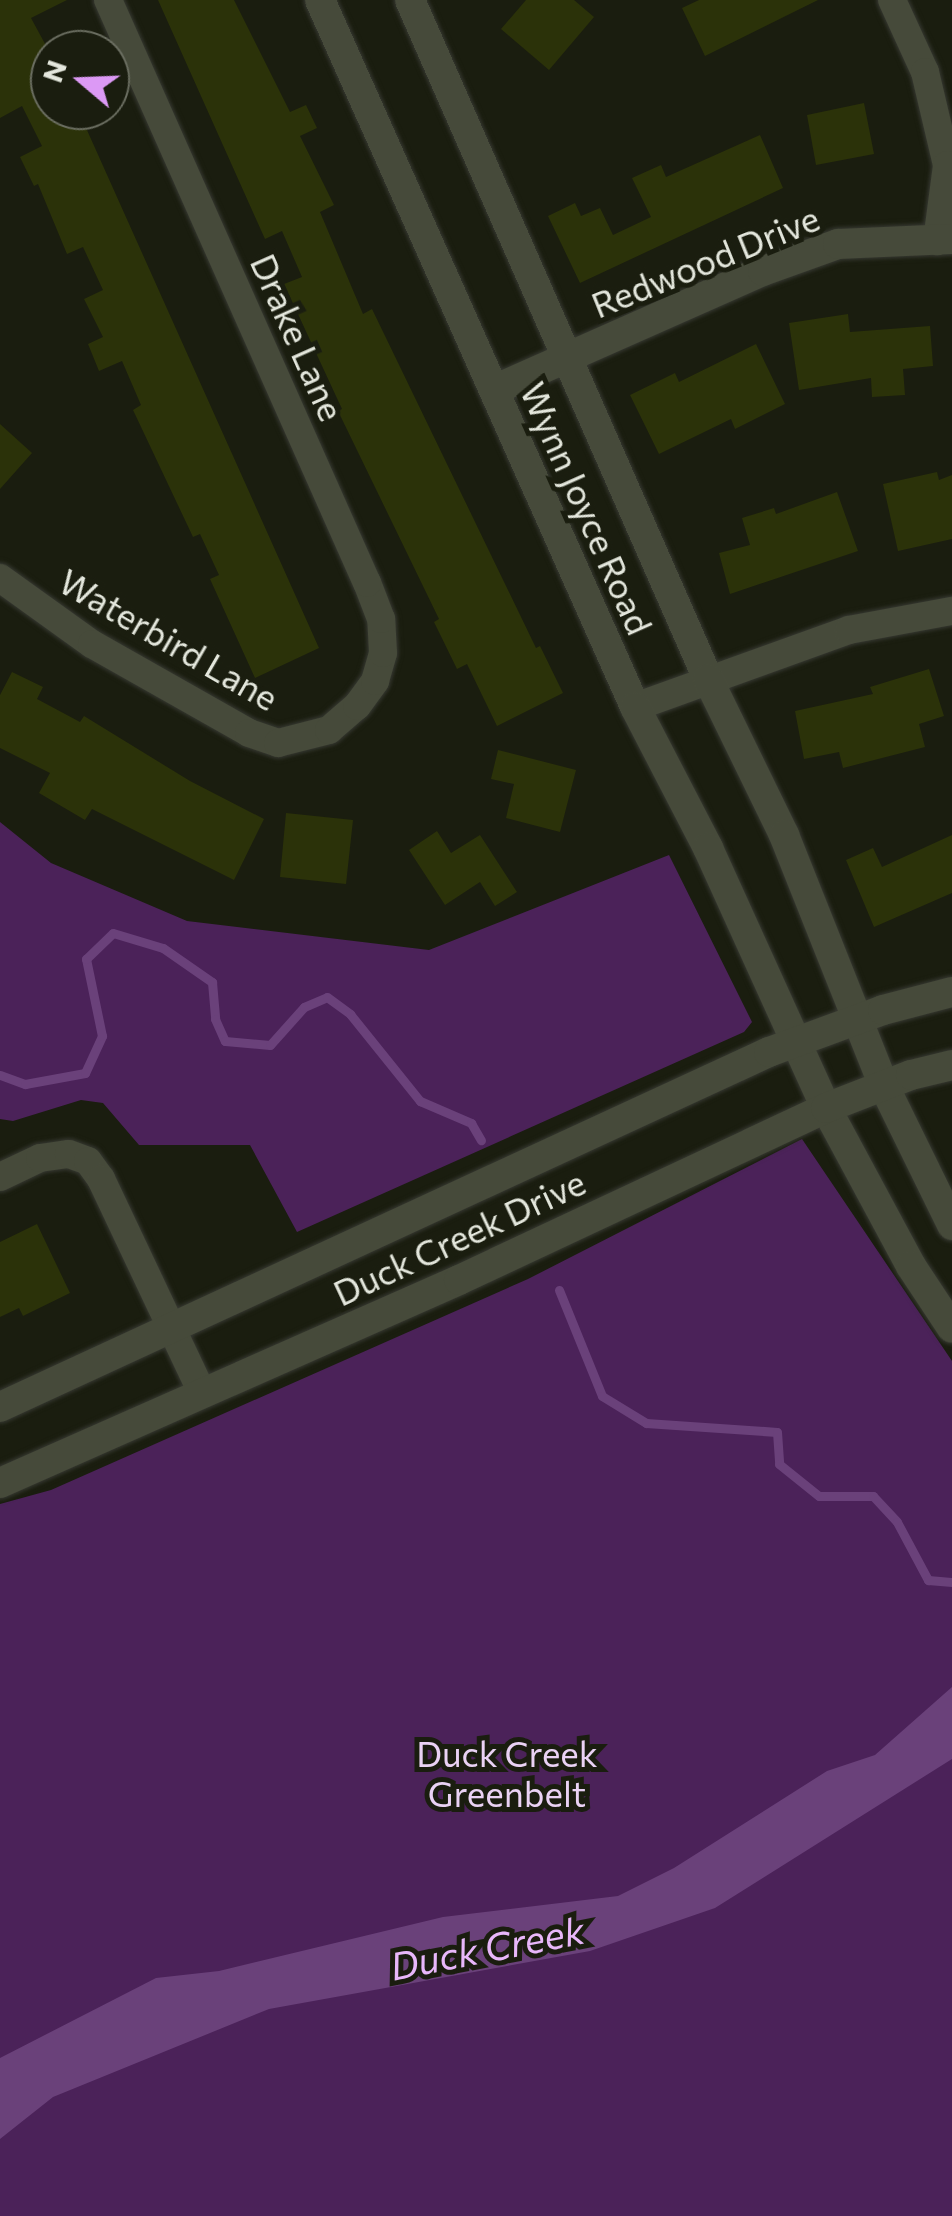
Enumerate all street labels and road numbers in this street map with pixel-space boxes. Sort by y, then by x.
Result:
street label: Redwood Drive [585,196,825,326]
street label: Drake Lane [243,247,353,427]
street label: Wynn Joyce Road [513,375,661,641]
street label: Waterbird Lane [52,559,286,719]
street label: Duck Creek Drive [327,1160,591,1314]

